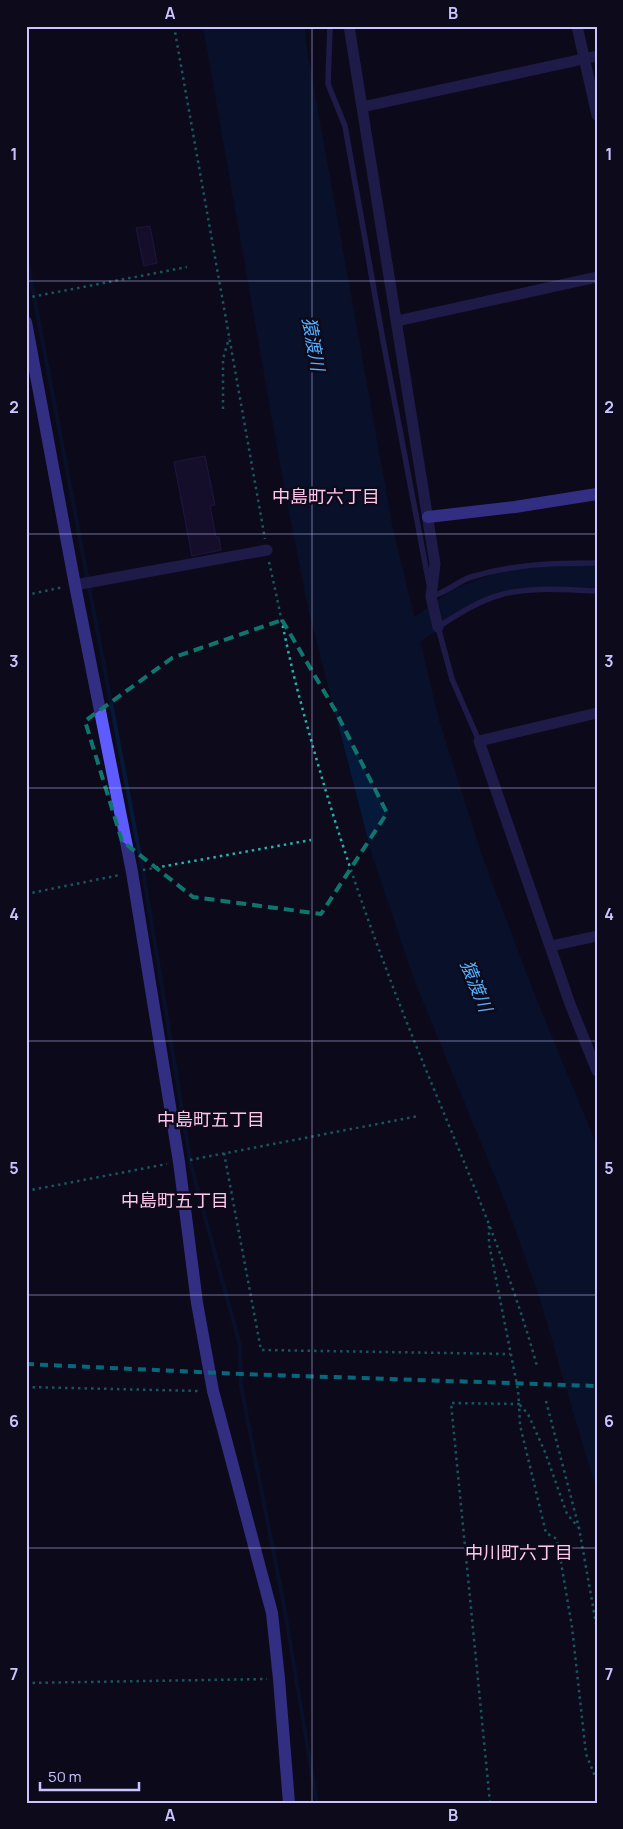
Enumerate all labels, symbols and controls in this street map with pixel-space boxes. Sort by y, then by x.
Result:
text: A [165,2,176,24]
text: B [448,2,458,24]
text: 1 [10,143,18,165]
text: 1 [605,143,613,165]
water label: 猿渡川 [297,315,331,374]
text: 2 [9,396,19,418]
text: 2 [604,396,614,418]
district label: 中島町六丁目 [272,484,380,508]
text: 3 [9,650,19,672]
text: 3 [604,650,614,672]
text: 4 [9,903,19,925]
text: 4 [604,903,614,925]
water label: 猿渡川 [456,956,499,1017]
district label: 中島町五丁目 [157,1107,265,1131]
text: 5 [9,1157,19,1179]
text: 5 [604,1157,614,1179]
district label: 中島町五丁目 [121,1188,229,1212]
text: 6 [9,1410,19,1432]
text: 6 [604,1410,614,1432]
district label: 中川町六丁目 [465,1540,573,1564]
text: 7 [10,1663,18,1685]
text: 7 [605,1663,613,1685]
scale bar [40,1759,139,1791]
text: 50 m [48,1766,82,1787]
text: A [165,1804,176,1826]
text: B [448,1804,458,1826]

